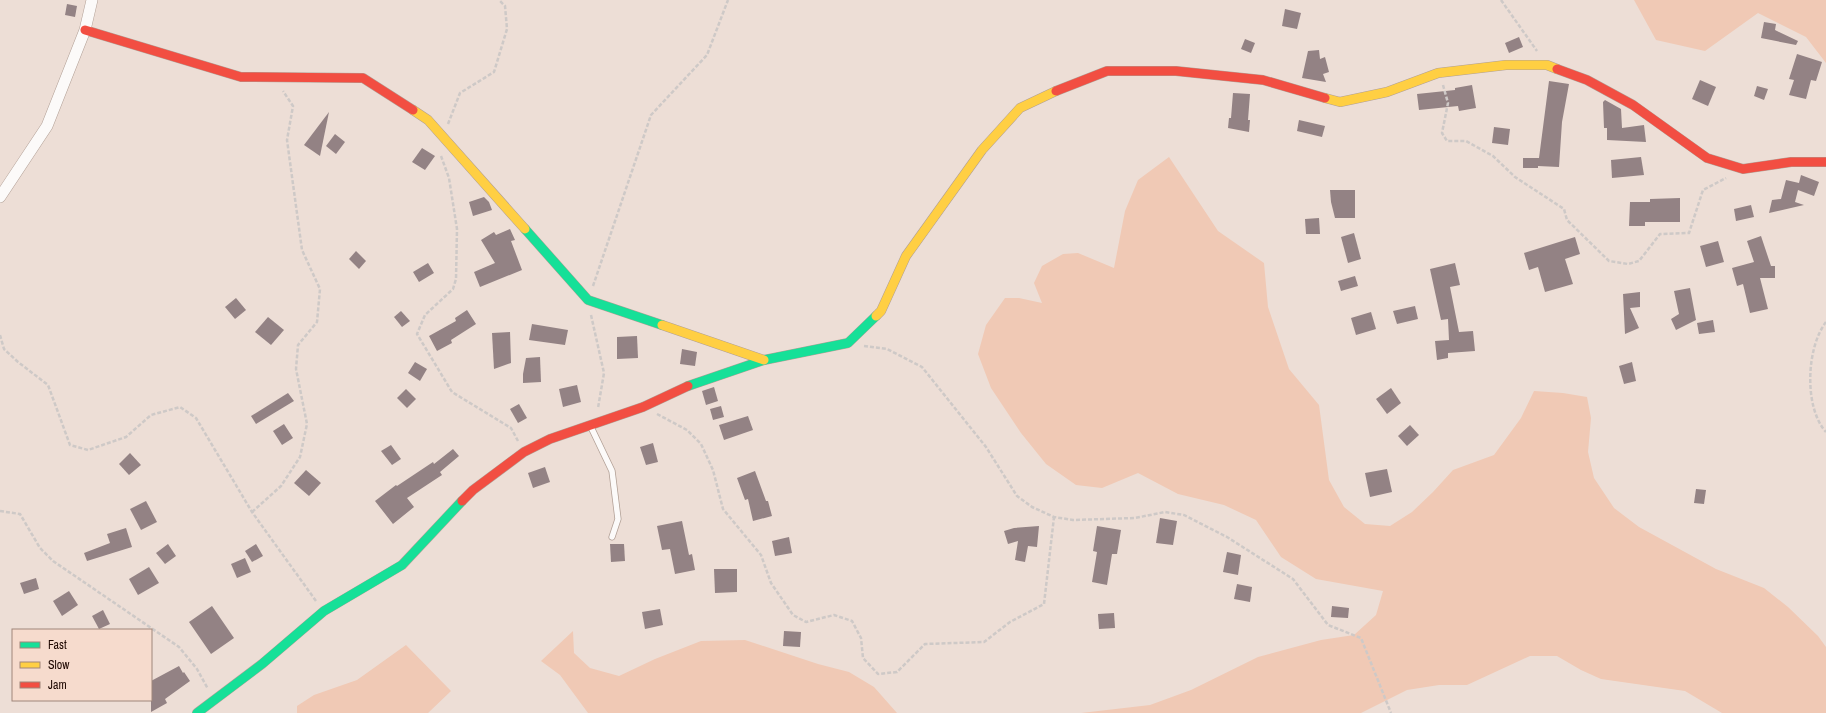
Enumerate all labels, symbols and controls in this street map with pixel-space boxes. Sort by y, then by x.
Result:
legend [12,629,152,701]
text: Fast [48,637,67,653]
text: Slow [48,657,70,673]
text: Jam [48,677,67,693]

